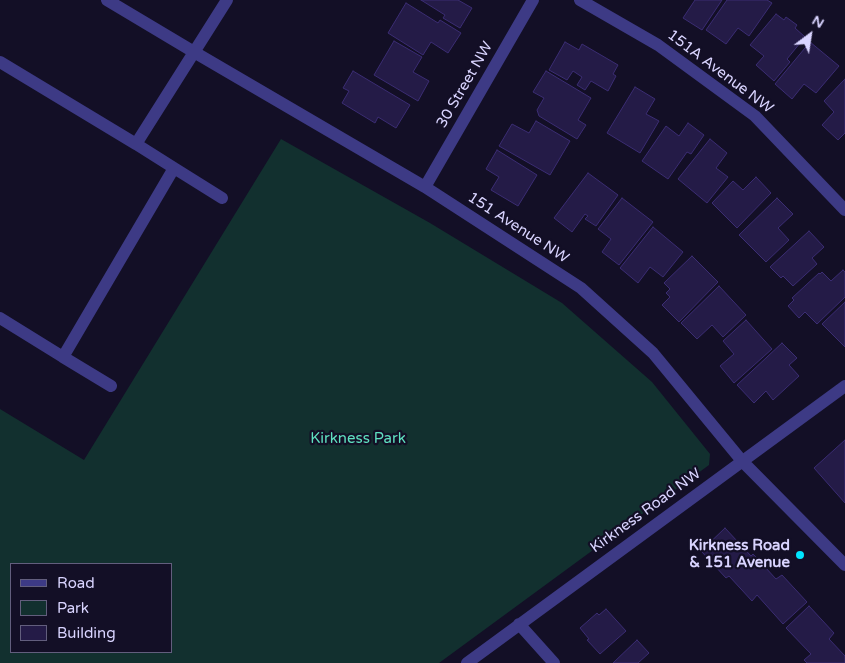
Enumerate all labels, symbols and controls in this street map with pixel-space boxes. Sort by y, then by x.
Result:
north arrow [785,10,835,60]
text: N [809,12,827,32]
street label: 151A Avenue NW [663,26,777,118]
street label: 30 Street NW [433,39,497,131]
street label: 151 Avenue NW [464,189,572,267]
park label: Kirkness Park [310,430,406,448]
street label: Kirkness Road NW [587,465,705,557]
place label: Kirkness Road & 151 Avenue [689,537,790,572]
marker: Kirkness Road & 151 Avenue [794,549,806,561]
legend [10,563,172,653]
text: Road [57,574,95,592]
text: Park [57,599,89,617]
text: Building [57,624,116,642]

